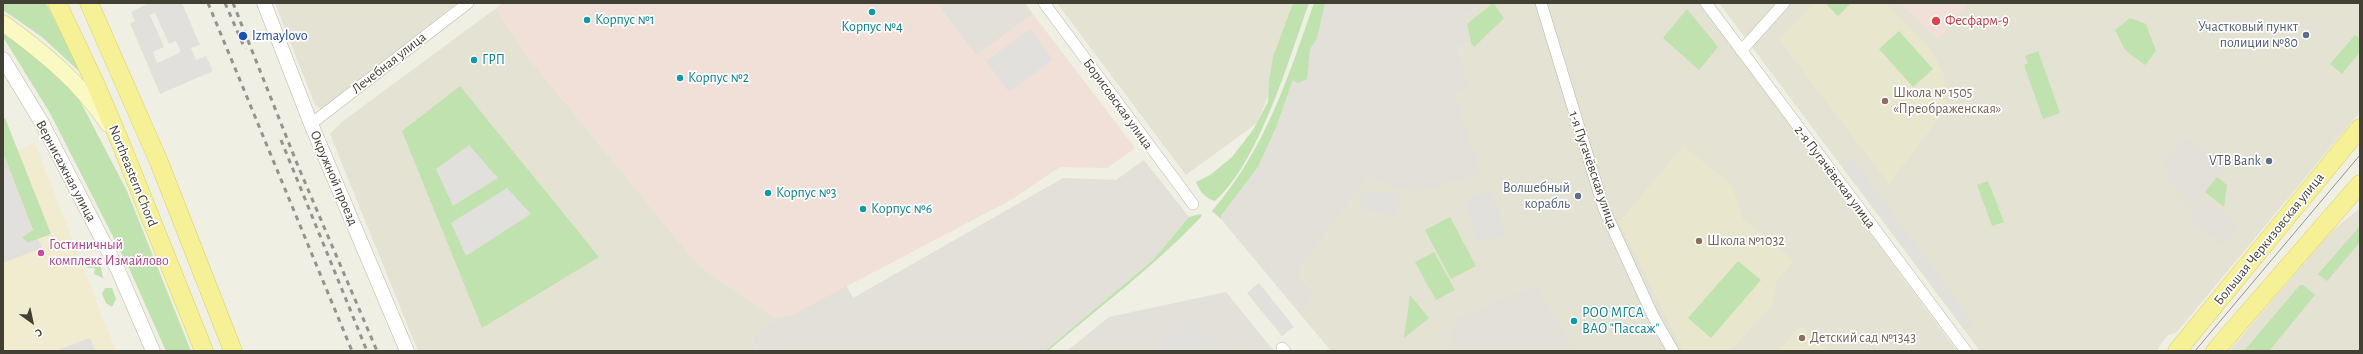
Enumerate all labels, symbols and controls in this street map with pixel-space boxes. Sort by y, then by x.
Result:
marker: Корпус №4 [867,7,877,17]
place label: Корпус №1 [595,12,654,28]
place label: Фесфарм-9 [1945,13,2009,29]
marker: Корпус №1 [582,15,592,25]
marker: Фесфарм-9 [1930,15,1942,27]
place label: Корпус №4 [841,19,903,35]
place label: Участковый пункт полиции №80 [2198,19,2298,52]
place label: Izmaylovo [252,28,308,44]
street label: Лечебная улица [348,29,430,97]
marker: Izmaylovo [237,30,249,42]
marker: Участковый пункт полиции №80 [2301,30,2311,40]
place label: ГРП [482,52,505,68]
marker: ГРП [469,55,479,65]
street label: Борисовская улица [1079,55,1157,153]
place label: Корпус №2 [688,70,749,86]
marker: Корпус №2 [675,73,685,83]
place label: Школа № 1505 «Преображенская» [1893,85,2001,118]
marker: Школа № 1505 «Преображенская» [1880,96,1890,106]
street label: 1-я Пугачёвская улица [1565,109,1621,231]
street label: Вернисажная улица [32,117,100,225]
street label: 2-я Пугачёвская улица [1791,122,1879,232]
street label: Northeastern Chord [105,123,161,229]
street label: Окружной проезд [306,128,362,228]
place label: VTB Bank [2209,153,2261,169]
marker: VTB Bank [2264,156,2274,166]
street label: Большая Черкизовская улица [2210,169,2328,309]
place label: Волшебный корабль [1503,180,1570,212]
place label: Корпус №3 [776,185,836,201]
marker: Корпус №3 [763,188,773,198]
marker: Волшебный корабль [1573,191,1583,201]
place label: Корпус №6 [871,201,932,217]
marker: Корпус №6 [858,204,868,214]
place label: Школа №1032 [1707,233,1785,249]
marker: Школа №1032 [1694,236,1704,246]
place label: Гостиничный комплекс Измайлово [49,237,169,270]
marker: Гостиничный комплекс Измайлово [36,248,46,258]
north arrow [12,302,52,342]
place label: РОО МГСА ВАО "Пассаж" [1582,305,1660,338]
marker: РОО МГСА ВАО "Пассаж" [1569,316,1579,326]
text: С [33,326,44,339]
place label: Детский сад №1343 [1810,330,1916,346]
marker: Детский сад №1343 [1797,333,1807,343]

